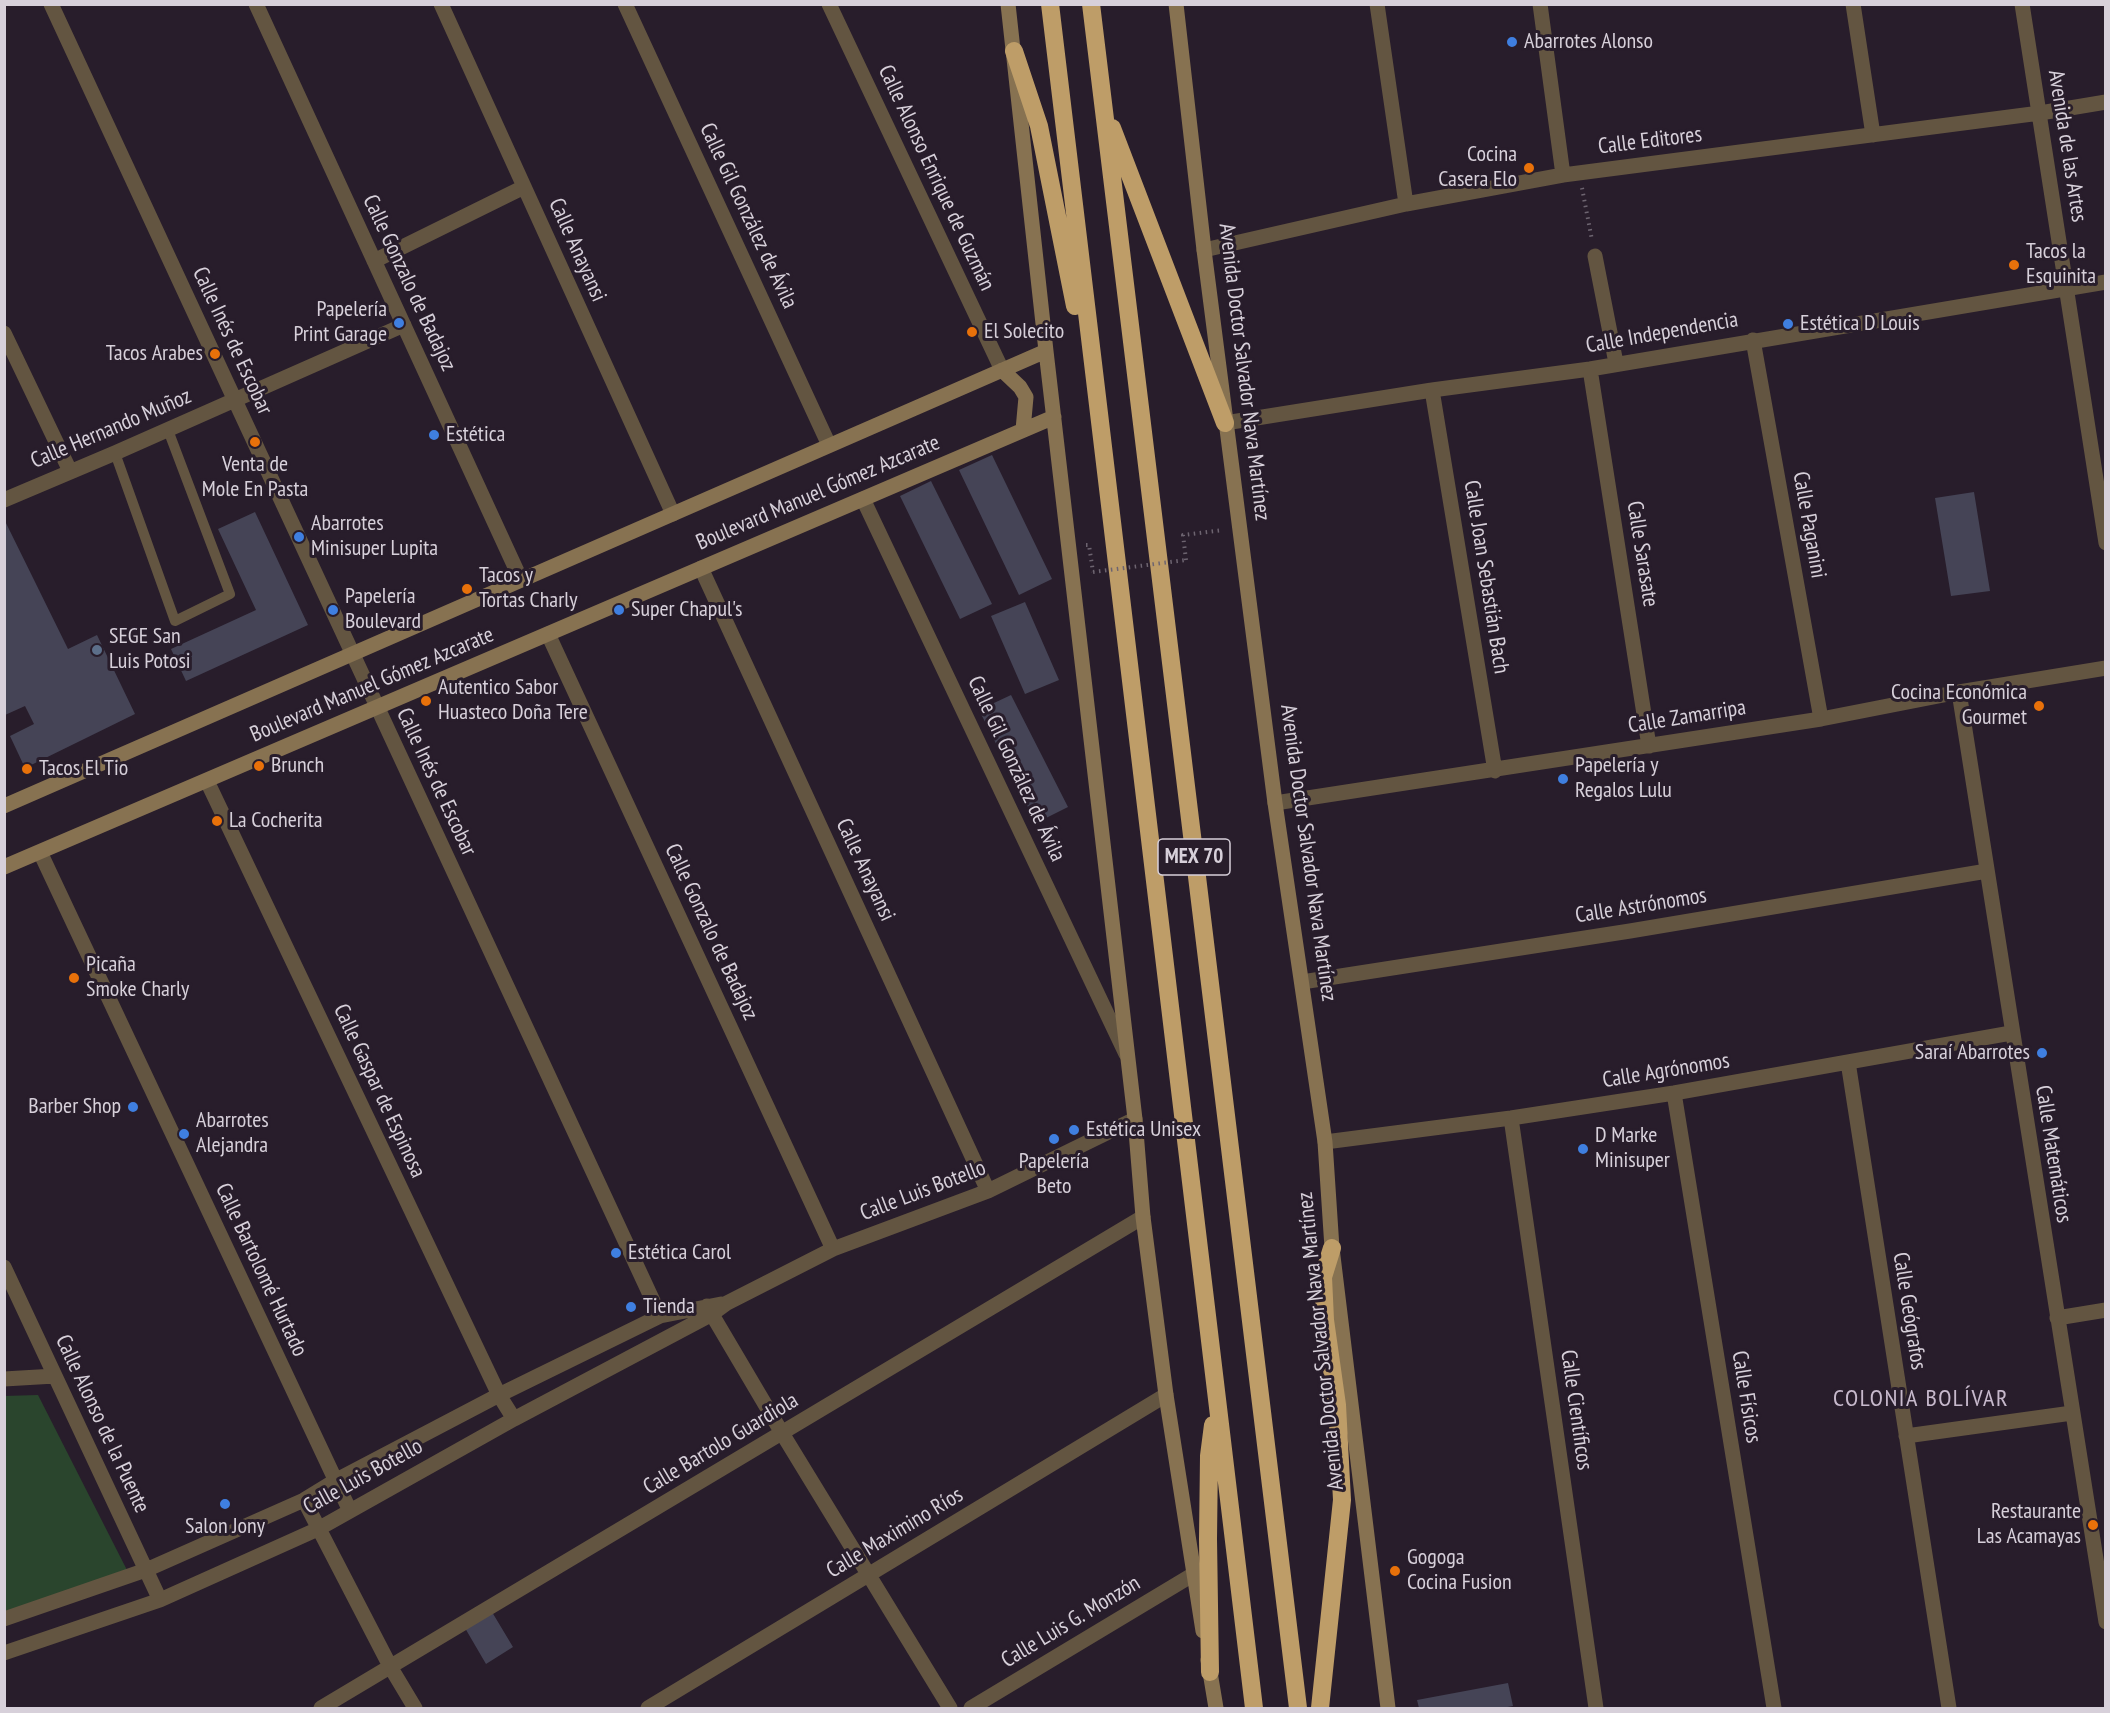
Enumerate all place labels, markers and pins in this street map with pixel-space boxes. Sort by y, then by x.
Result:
place label: Abarrotes Alonso [1524,29,1653,55]
marker: Abarrotes Alonso [1505,35,1519,49]
place label: Cocina Casera Elo [1438,142,1517,194]
marker: Cocina Casera Elo [1522,161,1536,175]
place label: Tacos la Esquinita [2026,239,2096,290]
marker: Tacos la Esquinita [2007,258,2021,272]
place label: Papelería Print Garage [293,297,387,348]
place label: Estética D Louis [1800,311,1920,337]
marker: Papelería Print Garage [392,316,406,330]
marker: Estética D Louis [1781,317,1795,331]
place label: El Solecito [984,319,1064,345]
marker: El Solecito [965,325,979,339]
place label: Tacos Arabes [106,341,203,367]
marker: Tacos Arabes [208,347,222,361]
place label: Estética [446,422,505,448]
marker: Estética [427,428,441,442]
marker: Venta de Mole En Pasta [248,435,262,449]
place label: Venta de Mole En Pasta [202,452,308,504]
place label: Abarrotes Minisuper Lupita [311,511,438,562]
marker: Abarrotes Minisuper Lupita [292,530,306,544]
place label: Tacos y Tortas Charly [479,563,578,614]
marker: Tacos y Tortas Charly [460,582,474,596]
place label: Papelería Boulevard [345,584,421,636]
place label: Super Chapul's [631,597,742,623]
marker: Papelería Boulevard [326,603,340,617]
marker: Super Chapul's [612,603,626,617]
place label: SEGE San Luis Potosi [109,624,191,676]
marker: SEGE San Luis Potosi [90,643,104,657]
place label: Autentico Sabor Huasteco Doña Tere [438,675,588,726]
place label: Cocina Económica Gourmet [1891,680,2027,732]
marker: Autentico Sabor Huasteco Doña Tere [419,694,433,708]
marker: Cocina Económica Gourmet [2032,699,2046,713]
place label: Brunch [271,753,324,779]
place label: Papelería y Regalos Lulu [1575,753,1672,804]
place label: Tacos El Tio [39,756,128,782]
marker: Brunch [252,759,266,773]
marker: Tacos El Tio [20,762,34,776]
marker: Papelería y Regalos Lulu [1556,772,1570,786]
place label: La Cocherita [229,808,322,834]
marker: La Cocherita [210,814,224,828]
place label: Picaña Smoke Charly [86,952,189,1004]
marker: Picaña Smoke Charly [67,971,81,985]
place label: Saraí Abarrotes [1915,1040,2030,1066]
marker: Saraí Abarrotes [2035,1046,2049,1060]
place label: Barber Shop [28,1094,121,1120]
marker: Barber Shop [126,1100,140,1114]
place label: Abarrotes Alejandra [196,1108,269,1160]
place label: Estética Unisex [1086,1117,1201,1143]
marker: Estética Unisex [1067,1123,1081,1137]
place label: D Marke Minisuper [1595,1123,1670,1174]
marker: Abarrotes Alejandra [177,1127,191,1141]
marker: Papelería Beto [1047,1132,1061,1146]
marker: D Marke Minisuper [1576,1142,1590,1156]
place label: Papelería Beto [1019,1149,1089,1200]
place label: Estética Carol [628,1240,731,1266]
marker: Estética Carol [609,1246,623,1260]
place label: Tienda [643,1294,695,1320]
marker: Tienda [624,1300,638,1314]
marker: Salon Jony [218,1497,232,1511]
place label: Restaurante Las Acamayas [1977,1499,2081,1550]
place label: Salon Jony [185,1514,265,1540]
marker: Restaurante Las Acamayas [2086,1518,2100,1532]
place label: Gogoga Cocina Fusion [1407,1545,1512,1597]
marker: Gogoga Cocina Fusion [1388,1564,1402,1578]

